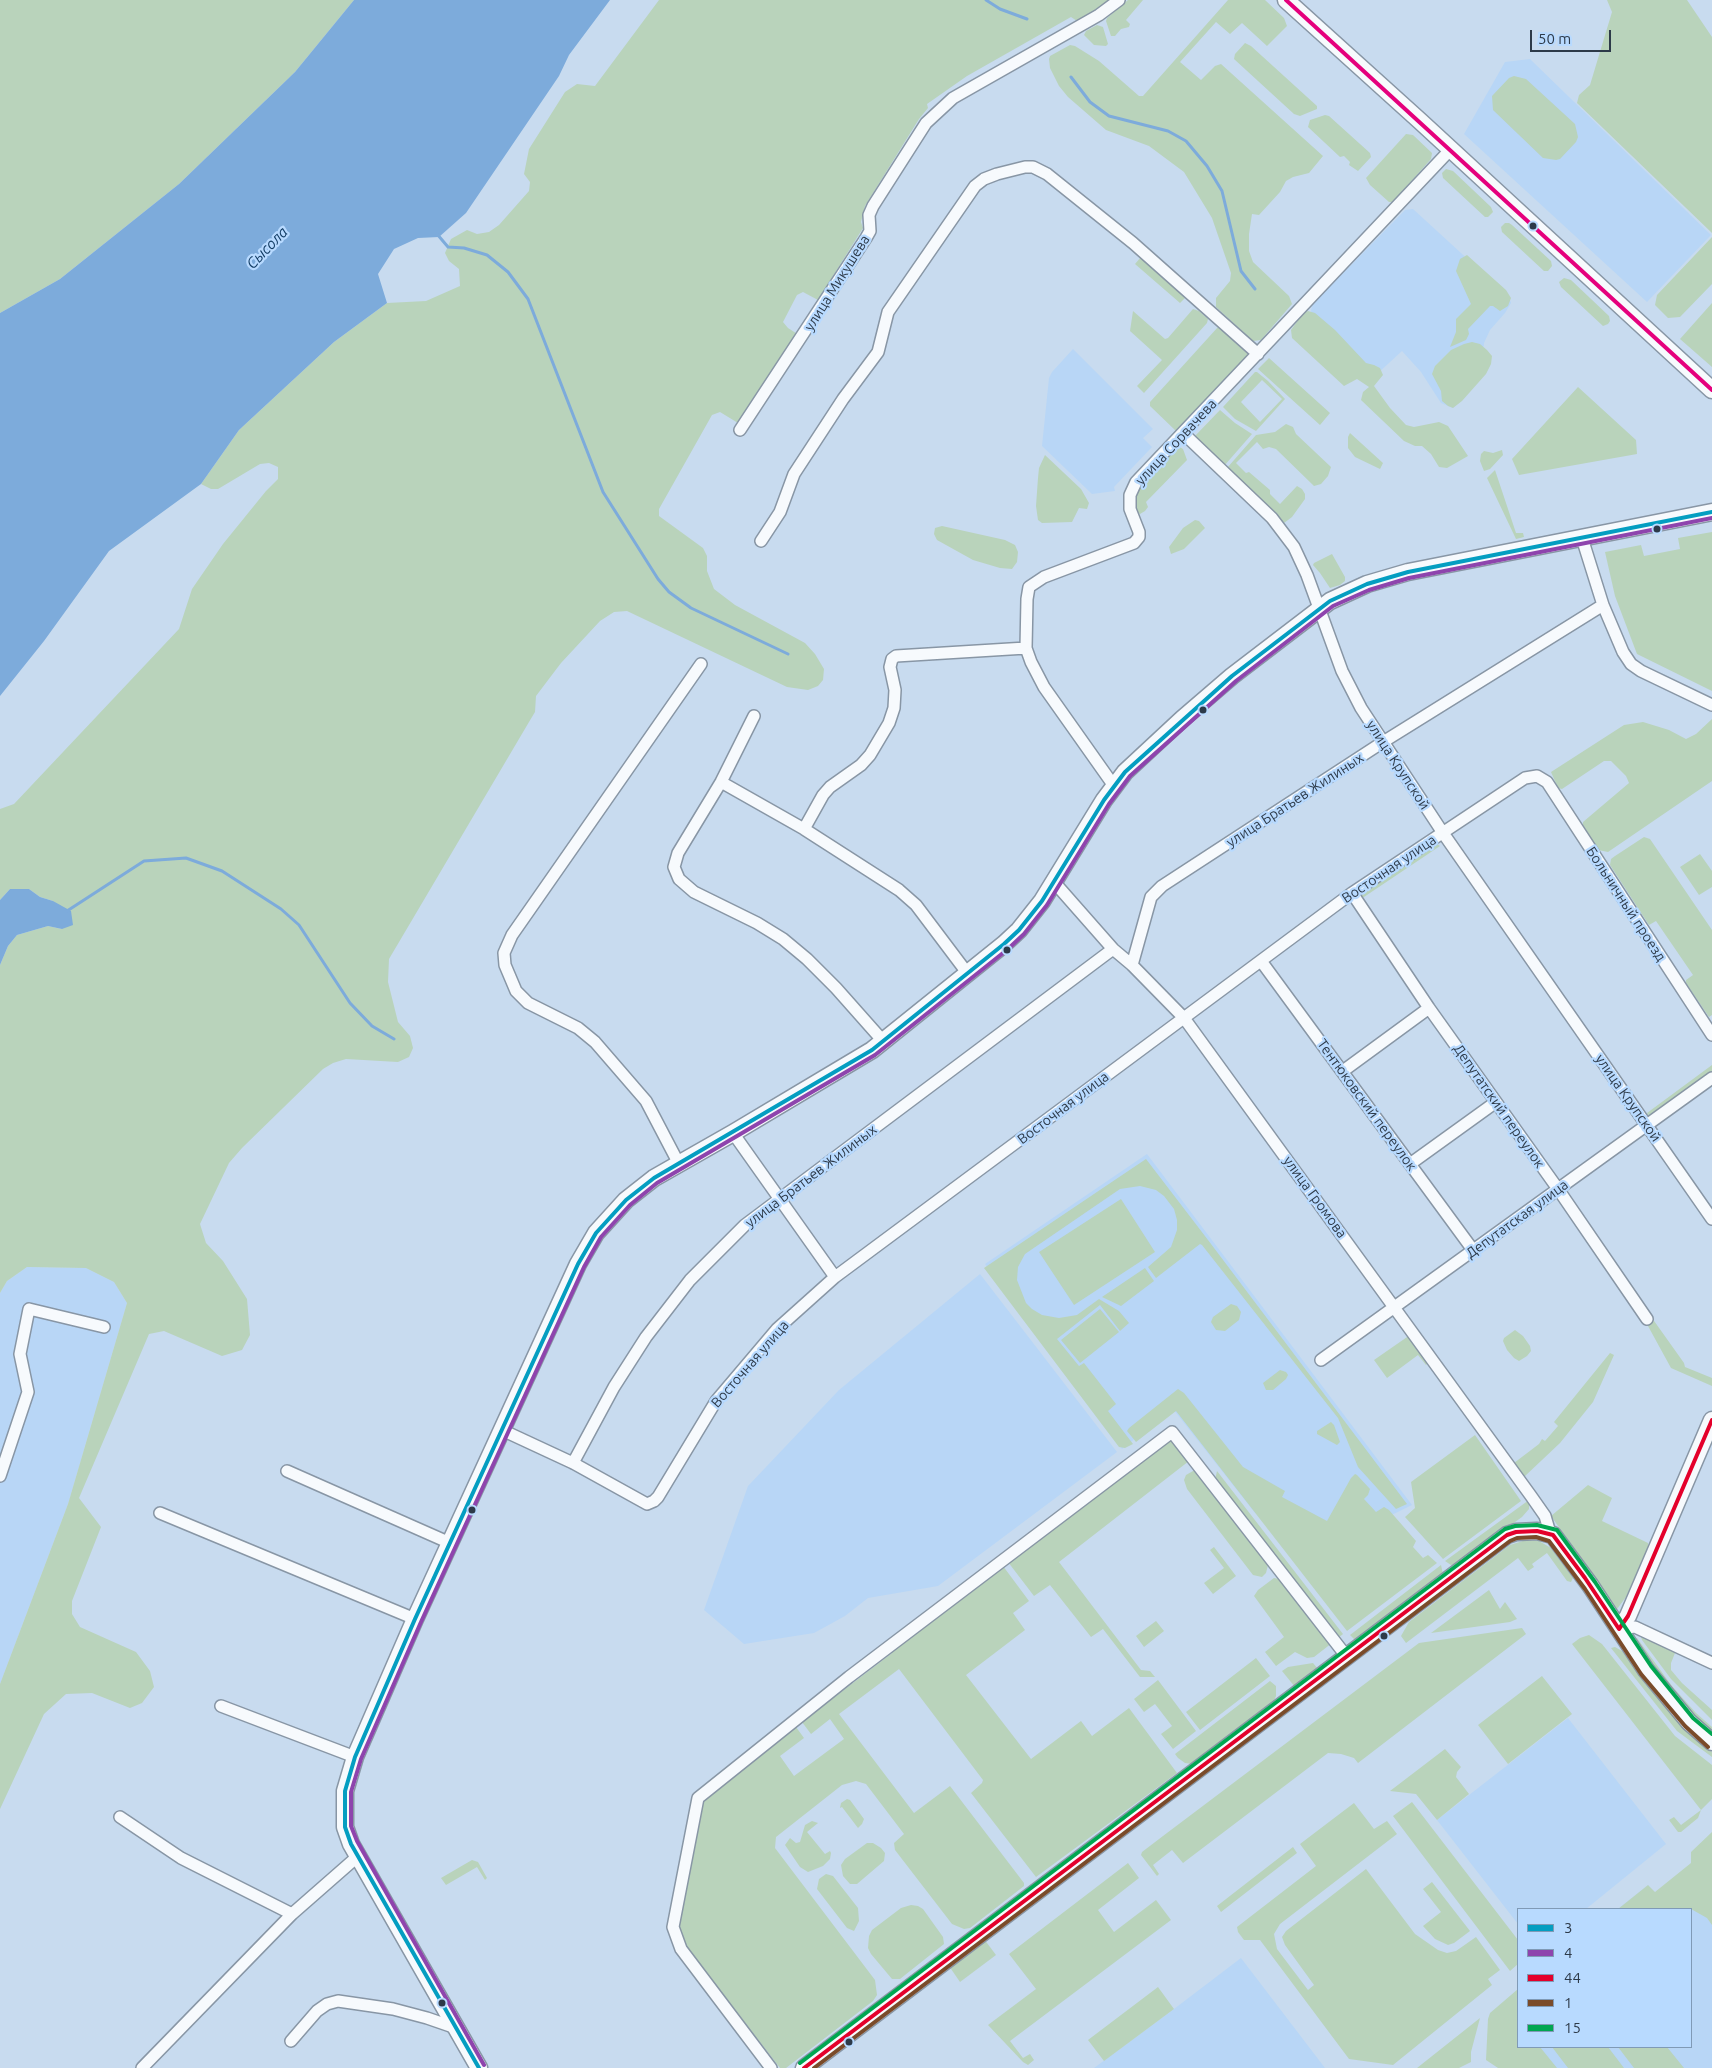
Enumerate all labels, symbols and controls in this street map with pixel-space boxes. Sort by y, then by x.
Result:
scale bar [1532,20,1613,52]
text: 50 m [1538,30,1571,47]
unlabelled marker [1528,221,1538,231]
water label: Сысола [243,223,291,273]
street label: улица Микушева [801,232,873,334]
street label: улица Сорвачева [1132,396,1220,488]
unlabelled marker [1652,524,1662,534]
unlabelled marker [1198,705,1208,715]
street label: улица Крупской [1363,717,1433,813]
street label: улица Братьев Жилиных [1223,749,1367,851]
street label: Восточная улица [1339,831,1439,907]
street label: Больничный проезд [1583,844,1669,964]
unlabelled marker [1002,945,1012,955]
street label: Тентюковский переулок [1314,1036,1420,1174]
street label: Депутатский переулок [1450,1041,1548,1171]
street label: улица Крупской [1592,1051,1664,1145]
street label: Восточная улица [1014,1068,1112,1148]
street label: улица Братьев Жилиных [742,1121,880,1231]
street label: улица Громова [1280,1153,1350,1241]
street label: Депутатская улица [1463,1176,1571,1262]
street label: Восточная улица [708,1317,792,1411]
unlabelled marker [467,1505,477,1515]
unlabelled marker [1379,1631,1389,1641]
legend [1517,1908,1692,2048]
text: 3 [1564,1919,1572,1936]
text: 4 [1564,1944,1572,1961]
text: 44 [1564,1969,1581,1986]
text: 1 [1564,1994,1572,2011]
unlabelled marker [437,1998,447,2008]
text: 15 [1564,2019,1581,2036]
unlabelled marker [844,2037,854,2047]

